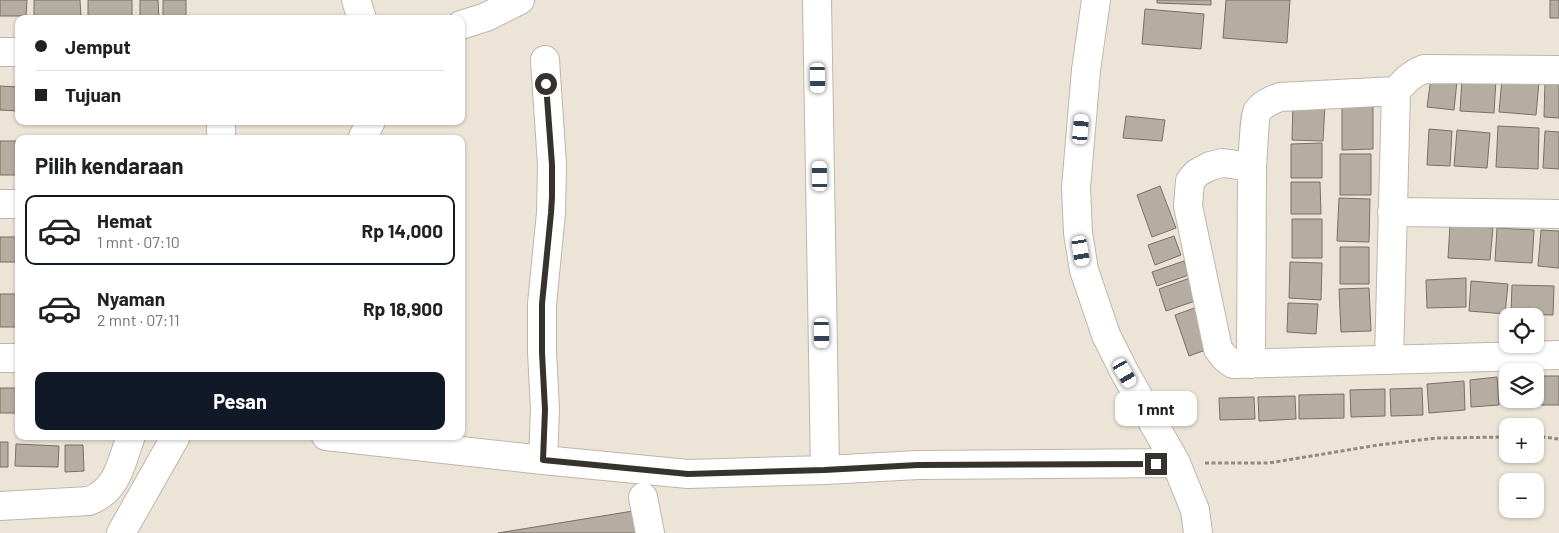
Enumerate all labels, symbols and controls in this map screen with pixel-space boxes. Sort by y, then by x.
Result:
text: Jemput [65,35,131,58]
car [810,63,825,93]
route start [535,73,557,95]
text: Tujuan [65,83,121,106]
car [1072,113,1089,145]
text: Pilih kendaraan [35,152,183,178]
car [812,161,827,191]
icon: car [37,208,82,253]
text: Hemat [97,209,152,232]
text: Rp 14,000 [361,219,443,242]
text: 1 mnt · 07:10 [97,232,180,251]
car [1071,235,1090,267]
icon: car [37,286,82,331]
text: Nyaman [97,287,165,310]
text: Rp 18,900 [363,297,443,320]
map controls [1499,308,1544,518]
button: locate [1499,308,1544,353]
text: 2 mnt · 07:11 [97,310,180,329]
car [814,318,829,348]
car [1111,356,1138,390]
button: layers [1499,363,1544,408]
button: Pesan [35,372,445,430]
callout: 1 mnt [1115,392,1197,426]
text: 1 mnt [1137,399,1175,418]
button: + [1499,418,1544,463]
route end [1145,453,1167,475]
button: − [1499,473,1544,518]

